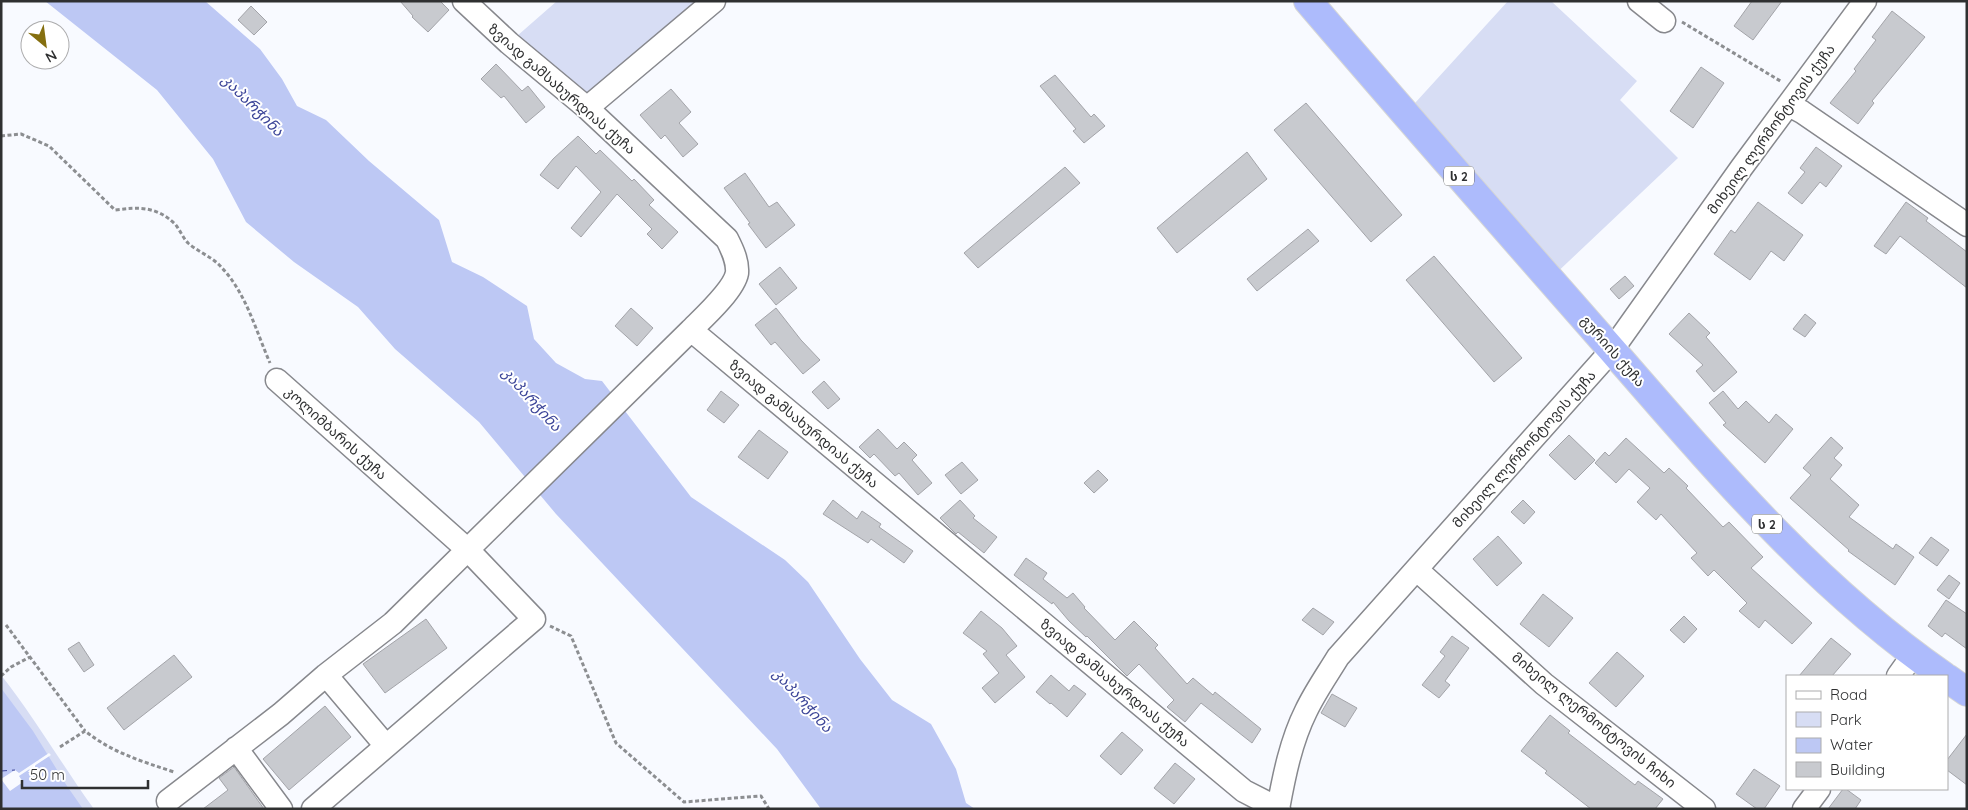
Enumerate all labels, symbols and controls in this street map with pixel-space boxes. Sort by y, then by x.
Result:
north arrow [20,20,70,70]
street label: ზვიად გამსახურდიას ქუჩა [484,20,640,158]
street label: მიხეილ ლერმონტოვის ქუჩა [1703,40,1839,218]
text: N [42,46,60,67]
water label: კაპარჭინა [218,70,289,141]
road number: ს 2 [1444,167,1474,186]
street label: გურიის ქუჩა [1577,311,1649,391]
street label: ზვიად გამსახურდიას ქუჩა [726,356,882,492]
water label: კაპარჭინა [498,363,566,436]
street label: მიხეილ ლერმონტოვის ქუჩა [1448,366,1600,532]
street label: კოლიმბარის ქუჩა [281,382,391,484]
road number: ს 2 [1752,514,1782,534]
street label: ზვიად გამსახურდიას ქუჩა [1037,615,1193,751]
street label: მიხეილ ლერმონტოვის ჩიხი [1508,648,1680,792]
water label: კაპარჭინა [769,664,837,737]
legend [1786,675,1948,790]
text: Road [1830,685,1867,704]
text: Park [1830,710,1862,729]
text: Water [1830,735,1873,754]
scale bar [22,758,149,790]
text: Building [1830,760,1885,779]
text: 50 m [30,765,65,784]

